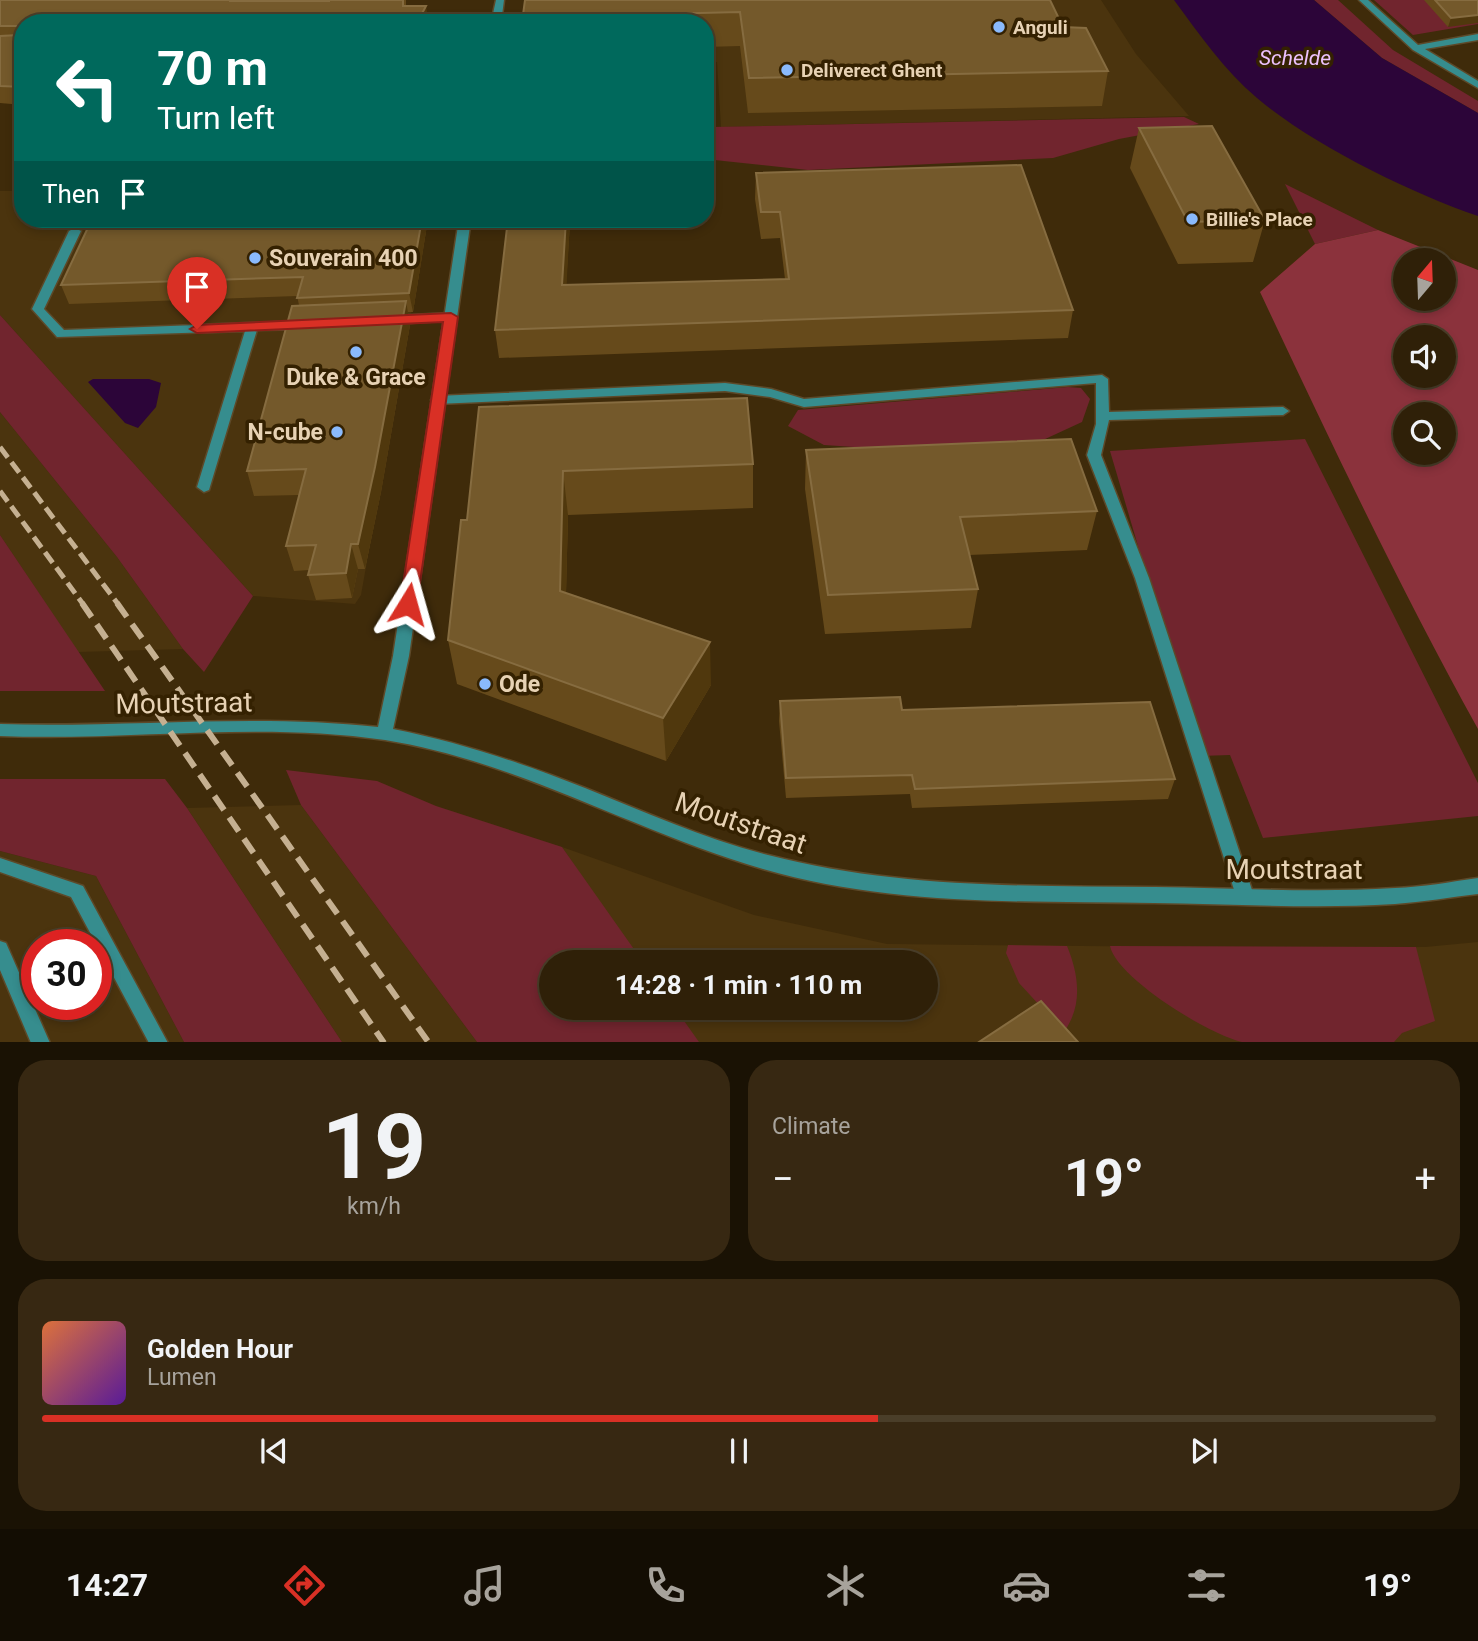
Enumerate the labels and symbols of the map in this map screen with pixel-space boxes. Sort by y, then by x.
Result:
place label: Anguli [1013,16,1068,39]
marker: Anguli [991,19,1007,35]
water label: Schelde [1259,46,1331,70]
place label: Deliverect Ghent [801,59,943,82]
marker: Deliverect Ghent [779,62,795,78]
place label: Billie's Place [1206,208,1313,231]
marker: Billie's Place [1184,211,1200,227]
place label: Souverain 400 [269,245,418,272]
north arrow [1393,248,1456,312]
marker: Souverain 400 [247,250,263,266]
pin [167,257,227,329]
marker: Duke & Grace [348,344,364,360]
place label: Duke & Grace [286,364,426,391]
place label: N-cube [247,419,323,446]
marker: N-cube [329,424,345,440]
position arrow [371,567,445,641]
place label: Ode [499,671,540,698]
marker: Ode [477,676,493,692]
street label: Moutstraat [115,685,253,721]
street label: Moutstraat [671,785,811,861]
street label: Moutstraat [1225,853,1363,886]
speed limit sign: 30 [21,929,112,1020]

